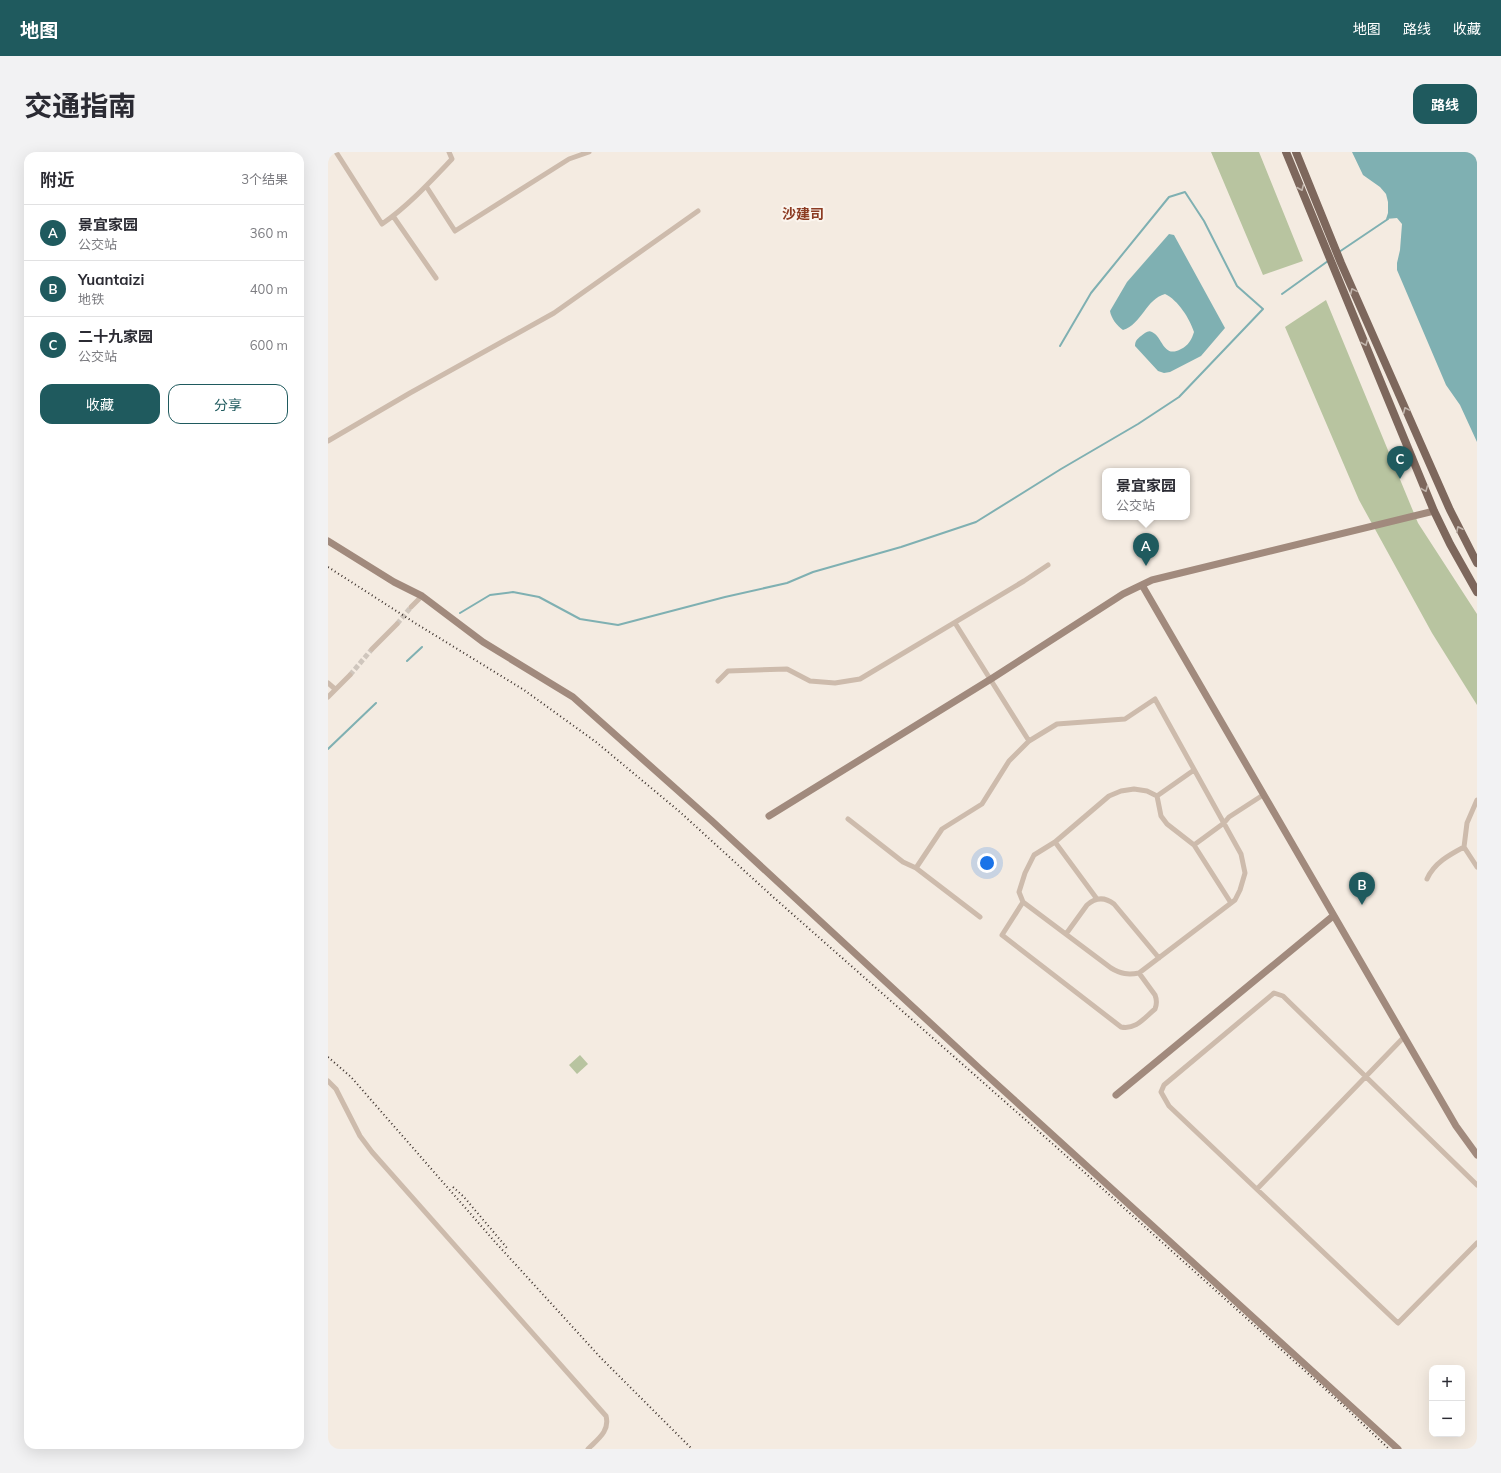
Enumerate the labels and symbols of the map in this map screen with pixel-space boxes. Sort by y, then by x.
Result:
one-way arrow [1296,183,1304,191]
district label: 沙建司 [782,205,824,223]
one-way arrow [1350,288,1358,296]
one-way arrow [1360,339,1368,346]
one-way arrow [1403,407,1411,415]
pin: C [1387,446,1413,479]
one-way arrow [1420,486,1428,493]
one-way arrow [1456,525,1464,533]
pin: A [1133,533,1159,566]
your location [977,853,997,873]
pin: B [1349,872,1375,905]

